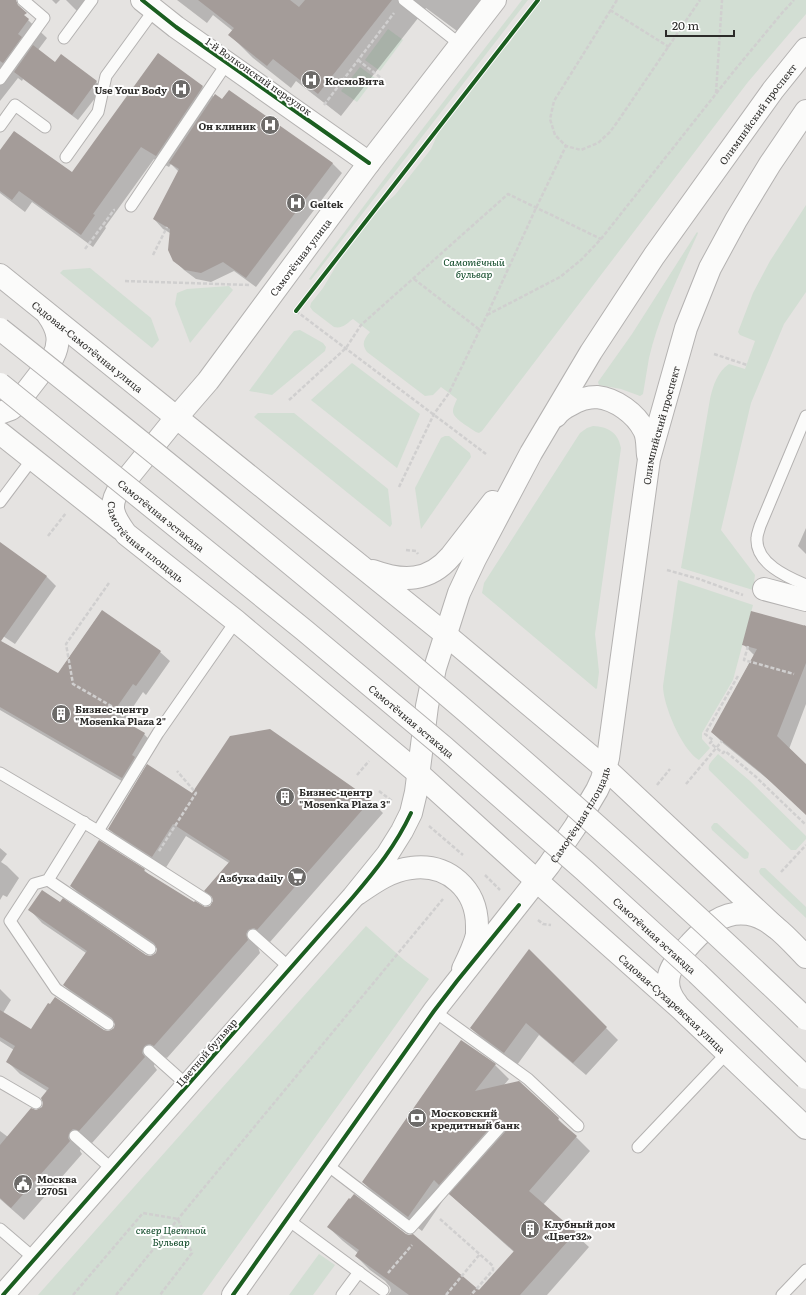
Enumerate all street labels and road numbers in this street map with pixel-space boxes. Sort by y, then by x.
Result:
street label: 1-й Волконский переулок [203,33,315,119]
street label: Олимпийский проспект [715,60,800,167]
street label: Самотёчная улица [266,214,335,299]
street label: Садовая-Самотёчная улица [29,297,147,396]
street label: Олимпийский проспект [638,364,683,486]
street label: Самотёчная эстакада [115,475,209,555]
street label: Самотёчная площадь [105,501,188,585]
street label: Самотёчная эстакада [366,680,459,761]
street label: Самотёчная площадь [545,764,613,865]
street label: Самотёчная эстакада [610,893,700,977]
street label: Садовая-Сухаревская улица [616,950,730,1056]
street label: Цветной бульвар [172,1014,240,1090]

